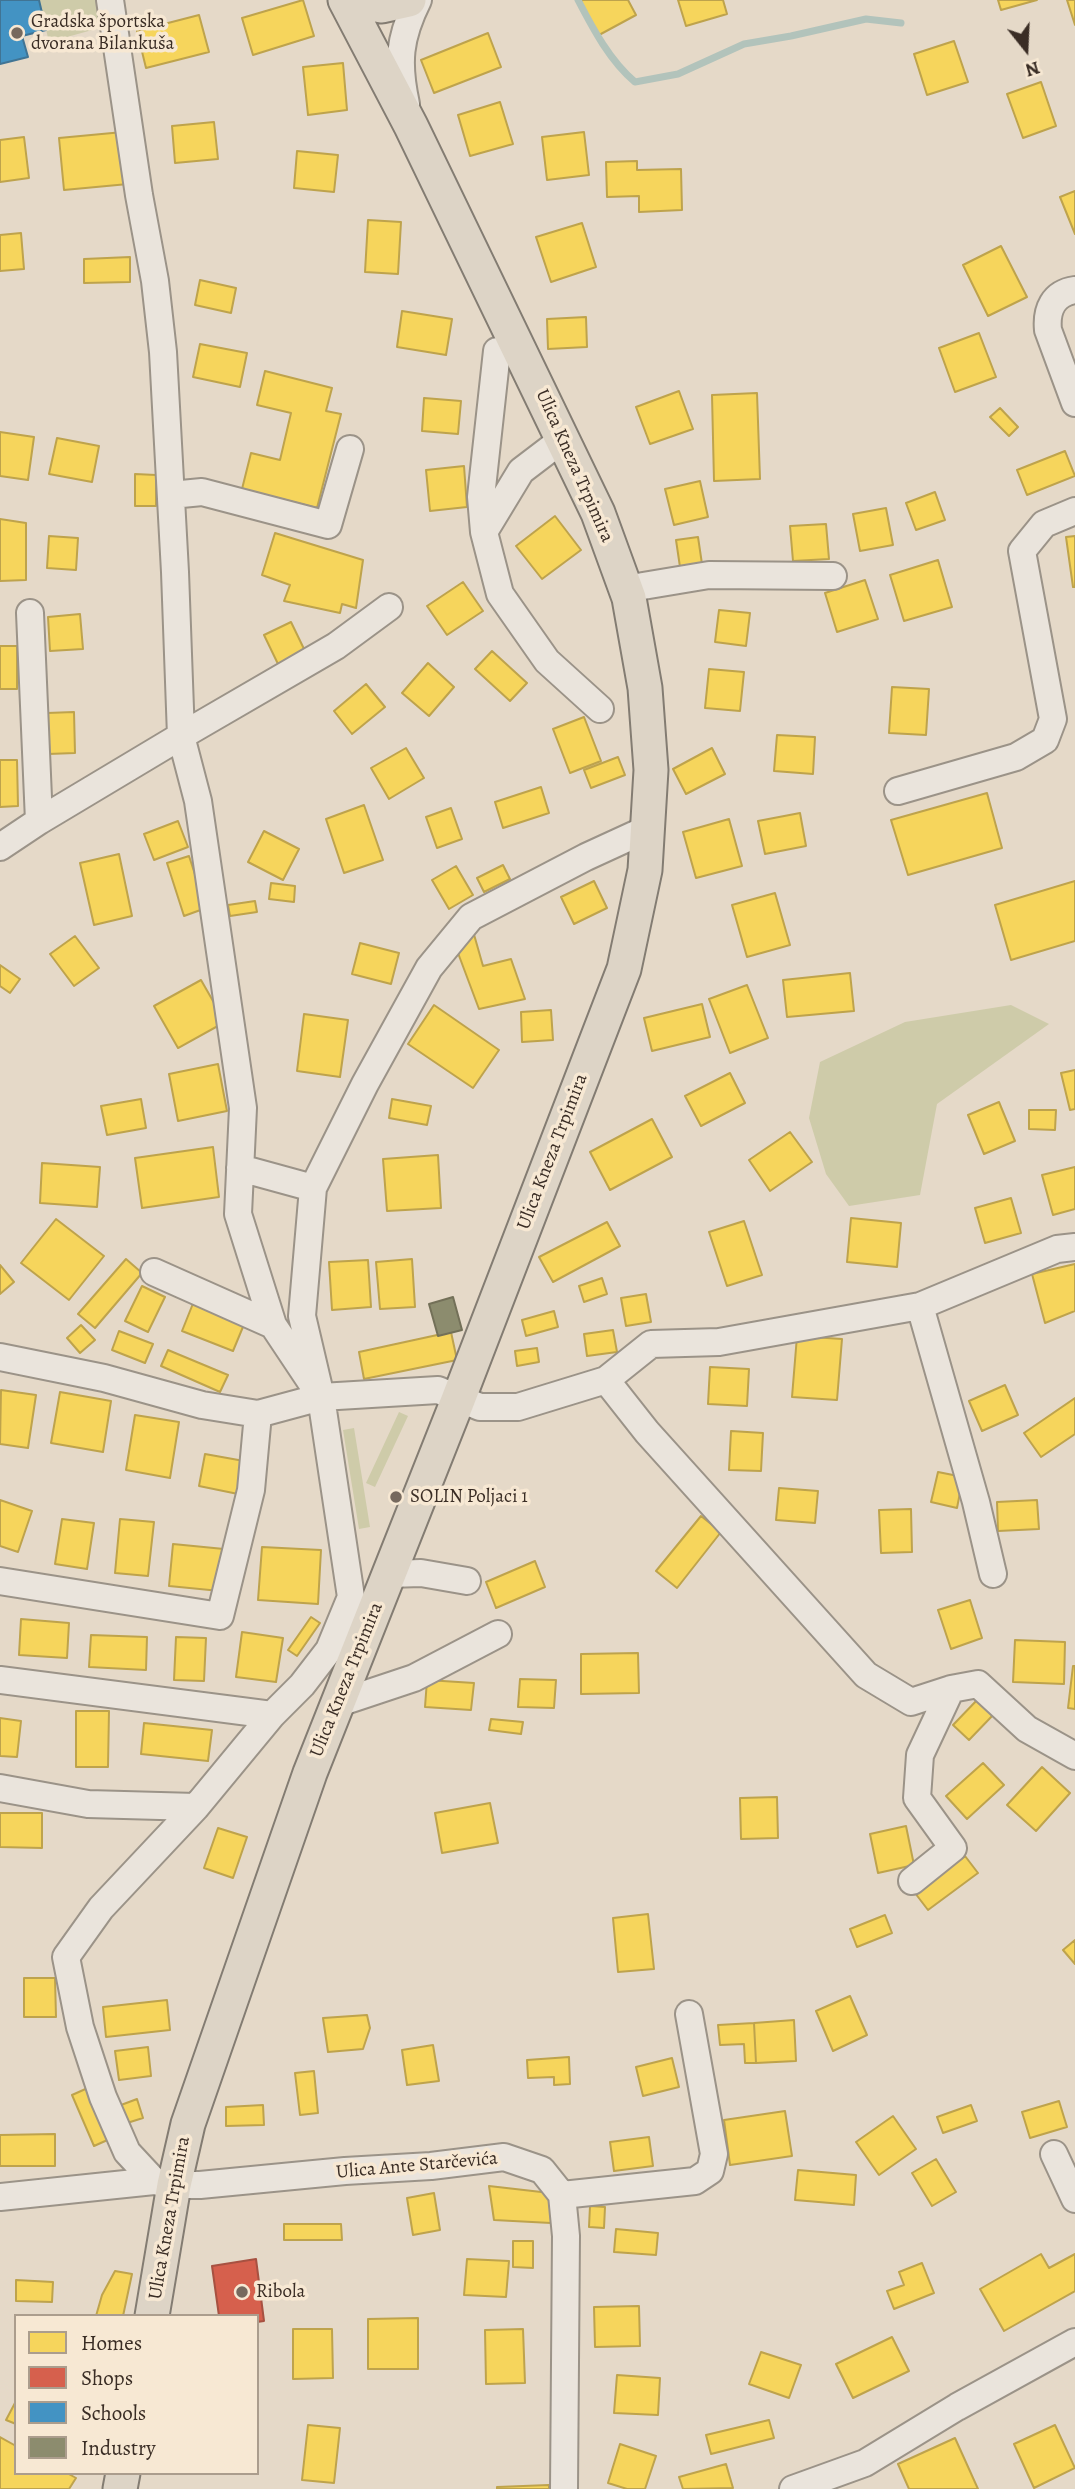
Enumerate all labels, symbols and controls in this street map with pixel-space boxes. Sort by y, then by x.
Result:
place label: Gradska športska dvorana Bilankuša [31,11,174,55]
north arrow [991,14,1061,84]
marker: Gradska športska dvorana Bilankuša [9,25,25,41]
text: N [1022,54,1043,83]
street label: Ulica Kneza Trpimira [530,386,618,546]
street label: Ulica Kneza Trpimira [513,1071,593,1233]
place label: SOLIN Poljaci 1 [410,1486,528,1508]
marker: SOLIN Poljaci 1 [388,1489,404,1505]
street label: Ulica Kneza Trpimira [305,1599,389,1761]
street label: Ulica Kneza Trpimira [144,2135,196,2301]
street label: Ulica Ante Starčevića [335,2148,499,2184]
place label: Ribola [256,2281,305,2303]
marker: Ribola [234,2284,250,2300]
legend [14,2314,259,2475]
text: Homes [81,2329,142,2357]
text: Shops [81,2364,133,2392]
text: Schools [81,2399,146,2427]
text: Industry [81,2434,156,2462]

